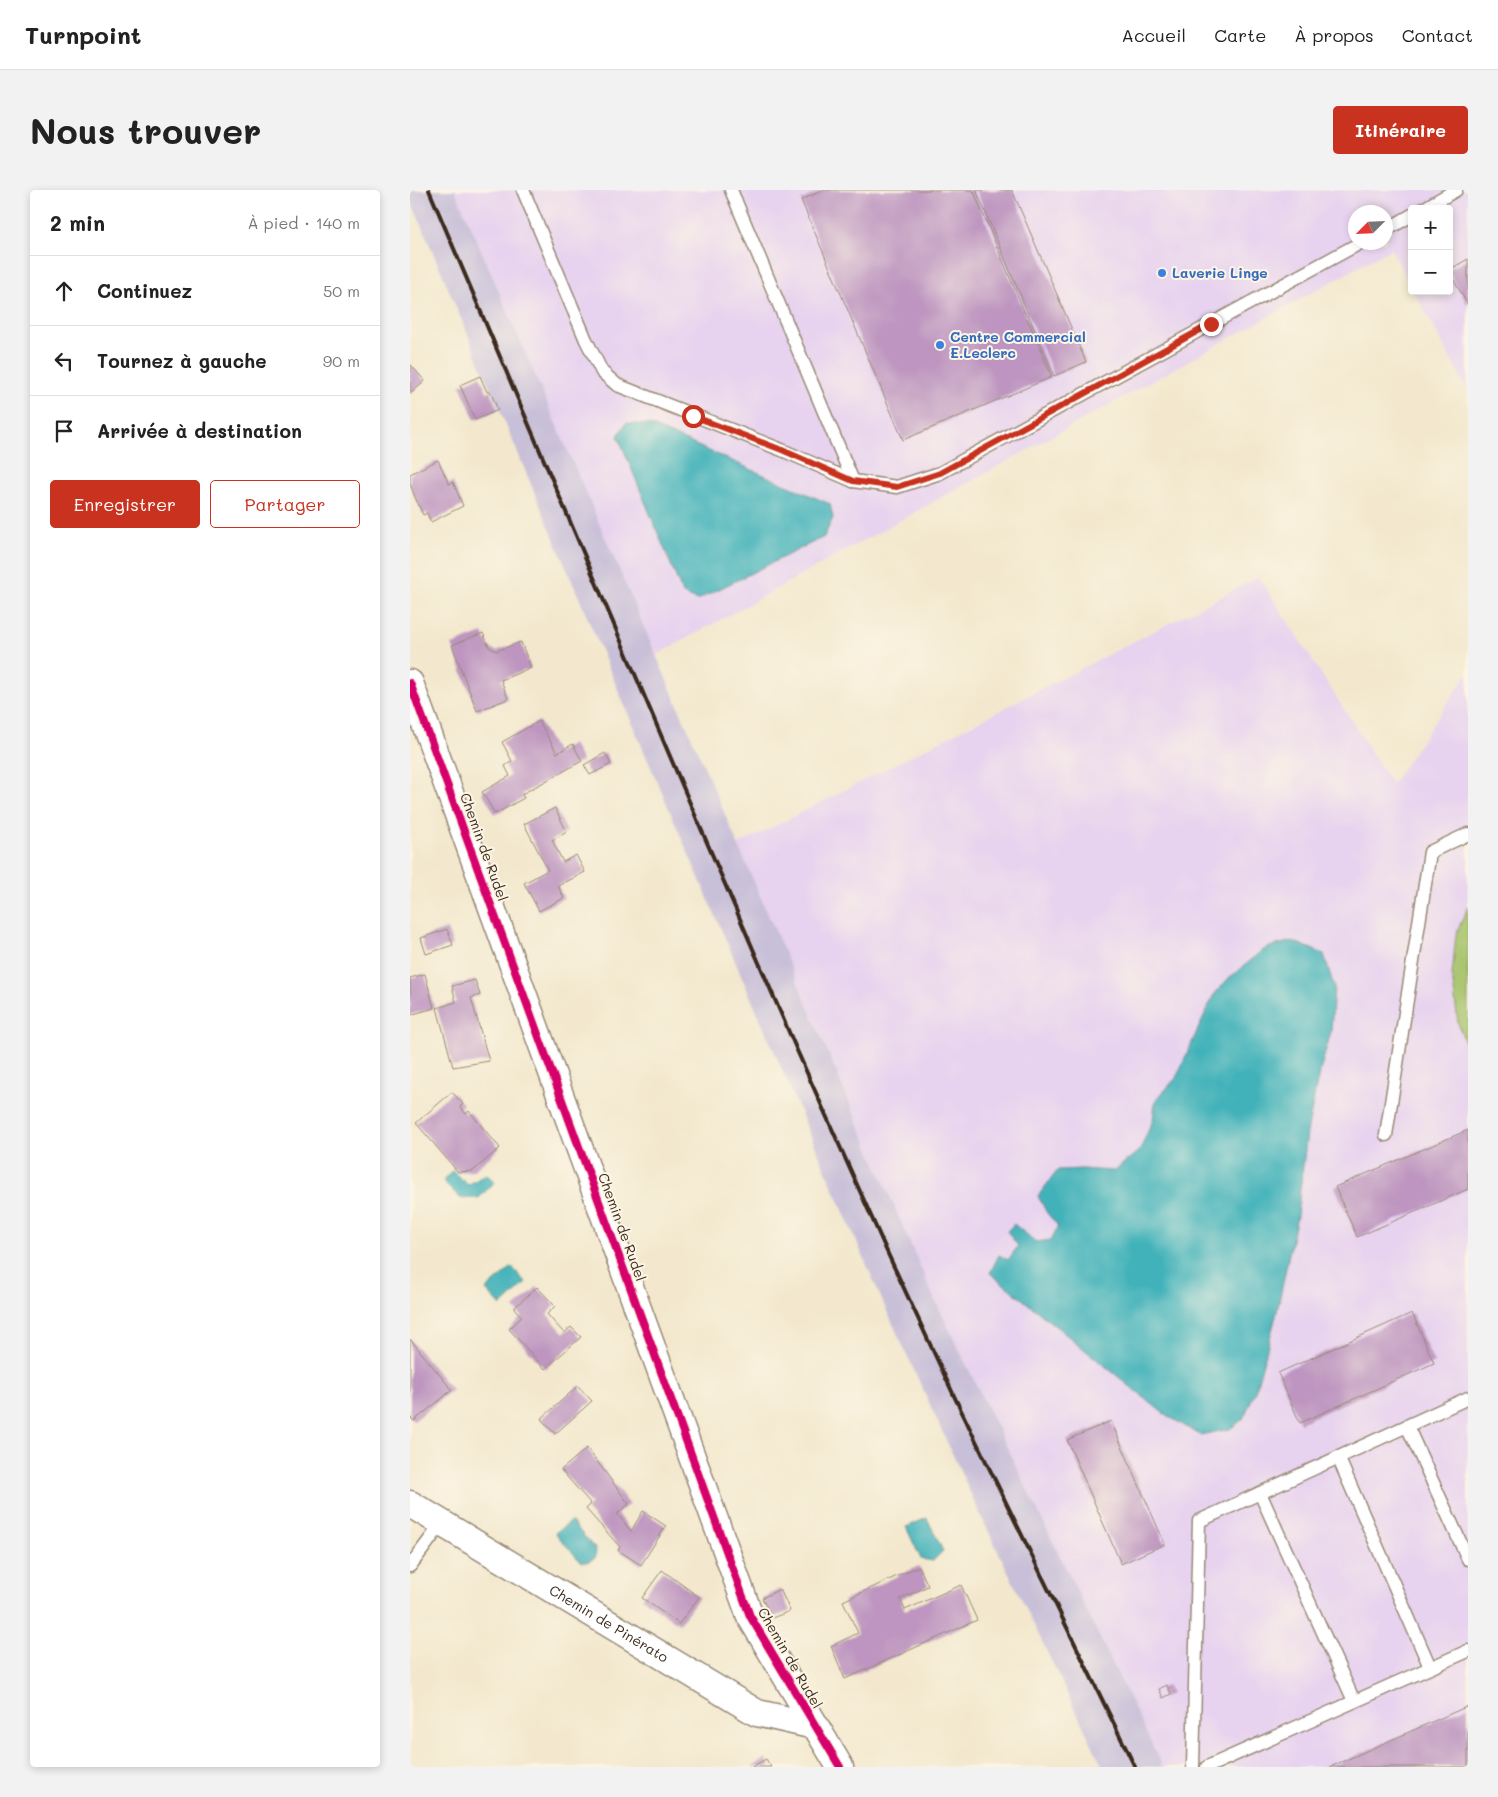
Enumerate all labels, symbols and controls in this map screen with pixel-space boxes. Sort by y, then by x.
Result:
text: Turnpoint [25,19,141,50]
text: Accueil [1121,23,1186,47]
text: Carte [1214,23,1266,47]
text: À propos [1294,23,1374,47]
text: Contact [1402,23,1473,47]
button: Itinéraire [1333,106,1468,154]
text: Nous trouver [30,107,261,153]
north arrow [1348,205,1393,250]
map controls [1408,205,1453,295]
button: + [1408,205,1453,250]
text: 2 min [50,209,105,236]
text: À pied · 140 m [247,212,360,233]
button: − [1408,250,1453,295]
place label: Laverie Linge [1172,263,1268,282]
marker: Laverie Linge [1156,267,1168,279]
icon: ahead [50,277,78,305]
text: Continuez [97,278,192,303]
text: 50 m [323,280,360,301]
route end [1200,313,1223,336]
place label: Centre Commercial E.Leclerc [950,327,1086,362]
marker: Centre Commercial E.Leclerc [934,339,946,351]
icon: left [50,347,78,375]
text: Tournez à gauche [97,348,266,373]
text: 90 m [323,350,360,371]
route start [682,405,705,428]
icon: arrive [50,417,78,445]
text: Arrivée à destination [97,418,302,443]
button: Enregistrer [50,480,200,528]
button: Partager [210,480,360,528]
street label: Chemin de Rudel [456,790,513,904]
street label: Chemin de Rudel [594,1170,651,1284]
street label: Chemin de Pinérato [546,1580,672,1666]
street label: Chemin de Rudel [754,1604,827,1712]

